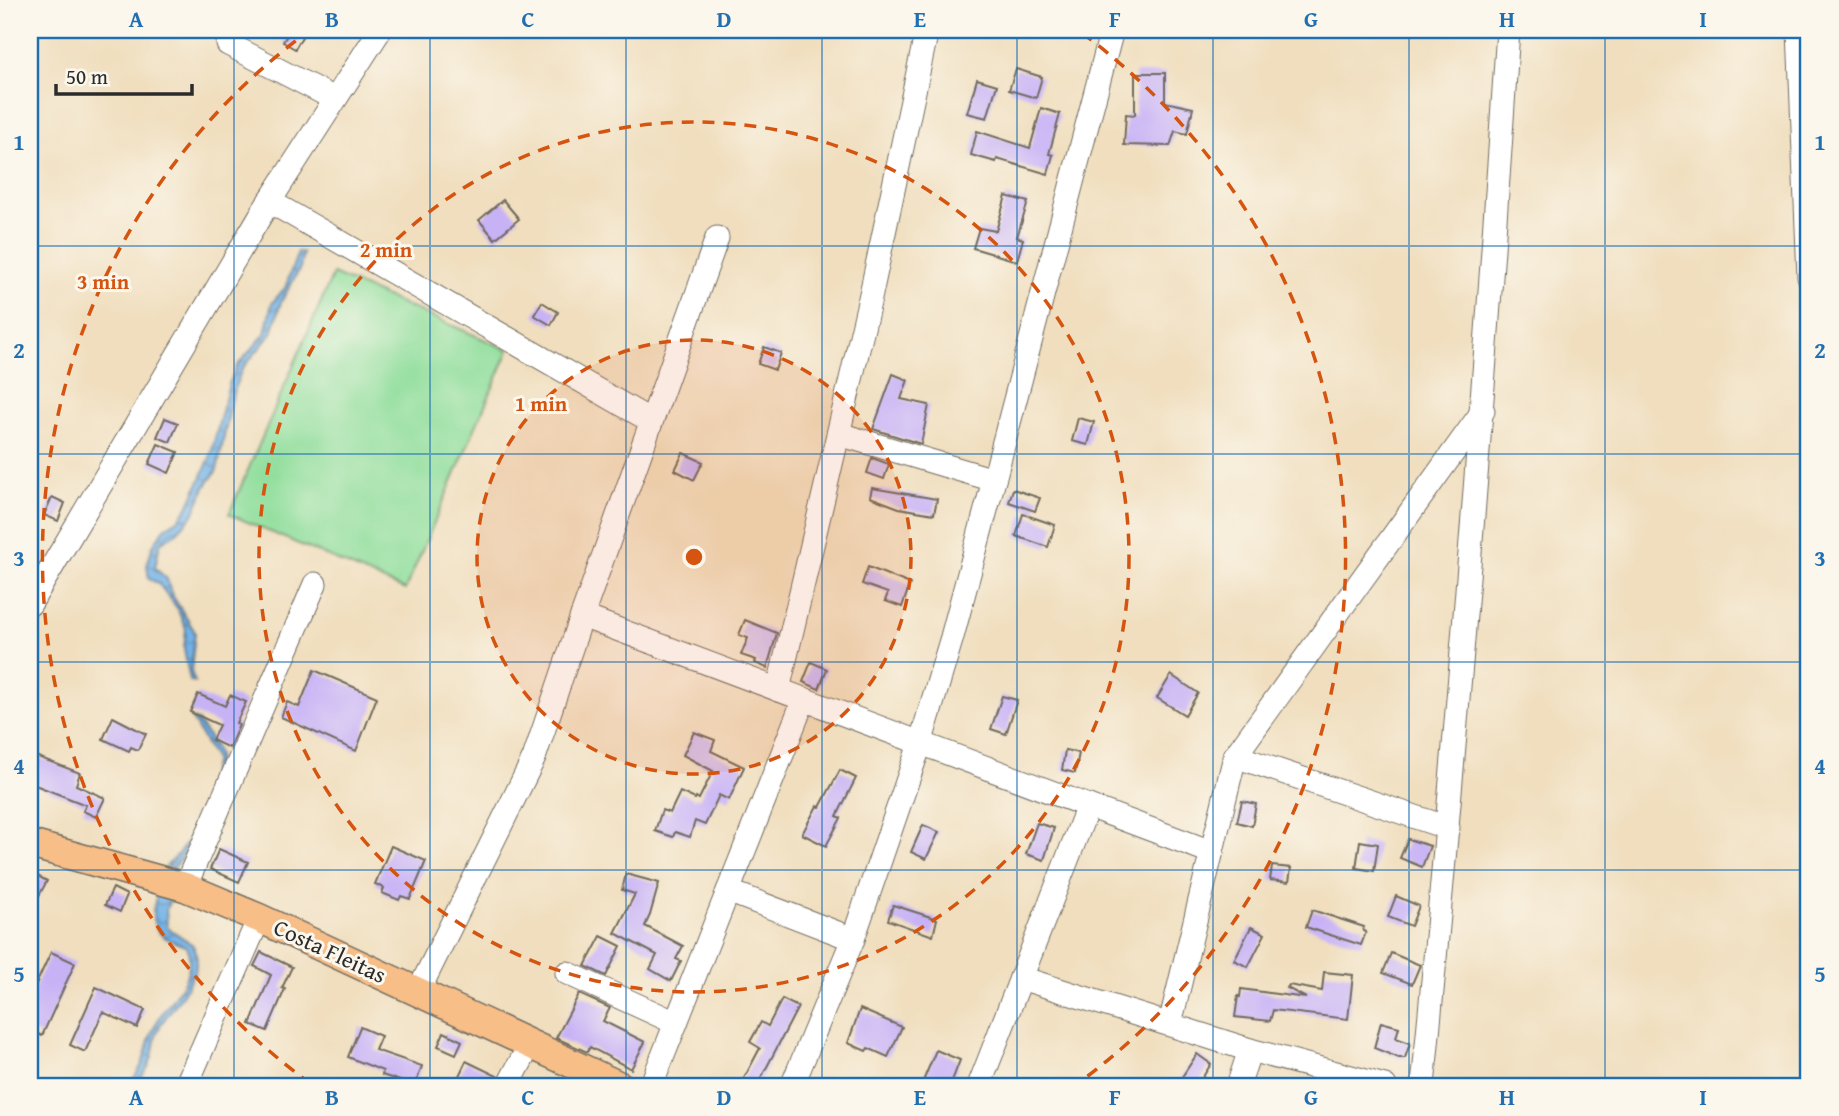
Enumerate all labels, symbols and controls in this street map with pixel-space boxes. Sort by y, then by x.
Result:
text: A [129,2,144,35]
text: B [325,2,339,35]
text: C [521,2,535,35]
text: D [717,2,732,35]
text: E [914,2,926,35]
text: F [1109,2,1121,35]
text: G [1304,2,1318,35]
text: H [1499,2,1515,35]
text: I [1699,2,1707,35]
scale bar [56,52,192,96]
text: 50 m [66,61,108,92]
text: 1 [13,125,25,158]
text: 1 [1814,125,1826,158]
text: 2 min [360,234,413,265]
text: 3 min [77,266,130,297]
text: 2 [13,333,25,366]
text: 2 [1814,333,1826,366]
text: 1 min [515,388,568,419]
text: 3 [13,541,25,574]
text: 3 [1814,541,1826,574]
centre of rings [682,545,706,569]
text: 4 [13,749,25,782]
text: 4 [1814,749,1826,782]
street label: Costa Fleitas [269,910,392,991]
text: 5 [13,957,25,990]
text: 5 [1814,957,1826,990]
text: A [129,1080,144,1113]
text: B [325,1080,339,1113]
text: C [521,1080,535,1113]
text: D [717,1080,732,1113]
text: E [914,1080,926,1113]
text: F [1109,1080,1121,1113]
text: G [1304,1080,1318,1113]
text: H [1499,1080,1515,1113]
text: I [1699,1080,1707,1113]

